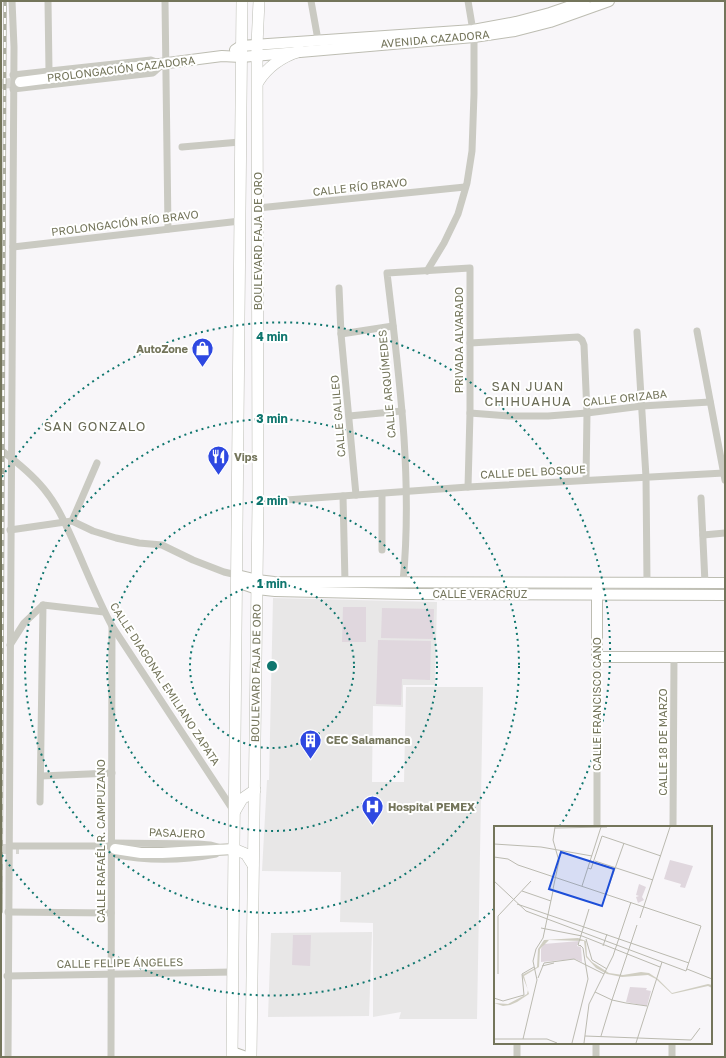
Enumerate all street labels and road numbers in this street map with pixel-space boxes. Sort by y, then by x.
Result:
street label: AVENIDA CAZADORA [380,27,491,50]
street label: PROLONGACIÓN CAZADORA [46,53,196,84]
street label: BOULEVARD FAJA DE ORO [251,172,264,310]
street label: CALLE RÍO BRAVO [312,175,408,198]
street label: PROLONGACIÓN RÍO BRAVO [51,207,199,238]
street label: PRIVADA ALVARADO [452,287,465,393]
street label: CALLE ARQUÍMEDES [375,329,398,439]
street label: CALLE GALILEO [327,374,348,458]
street label: CALLE ORIZABA [582,387,668,408]
street label: CALLE DEL BOSQUE [480,462,586,481]
street label: CALLE VERACRUZ [433,587,528,600]
street label: CALLE DIAGONAL EMILIANO ZAPATA [108,600,223,768]
street label: BOULEVARD FAJA DE ORO [248,604,263,742]
street label: CALLE FRANCISCO CANO [590,637,603,771]
street label: CALLE 18 DE MARZO [656,688,669,796]
street label: CALLE RAFAÉL R. CAMPUZANO [94,759,107,923]
street label: PASAJERO [149,825,205,840]
street label: CALLE FELIPE ÁNGELES [57,955,183,970]

